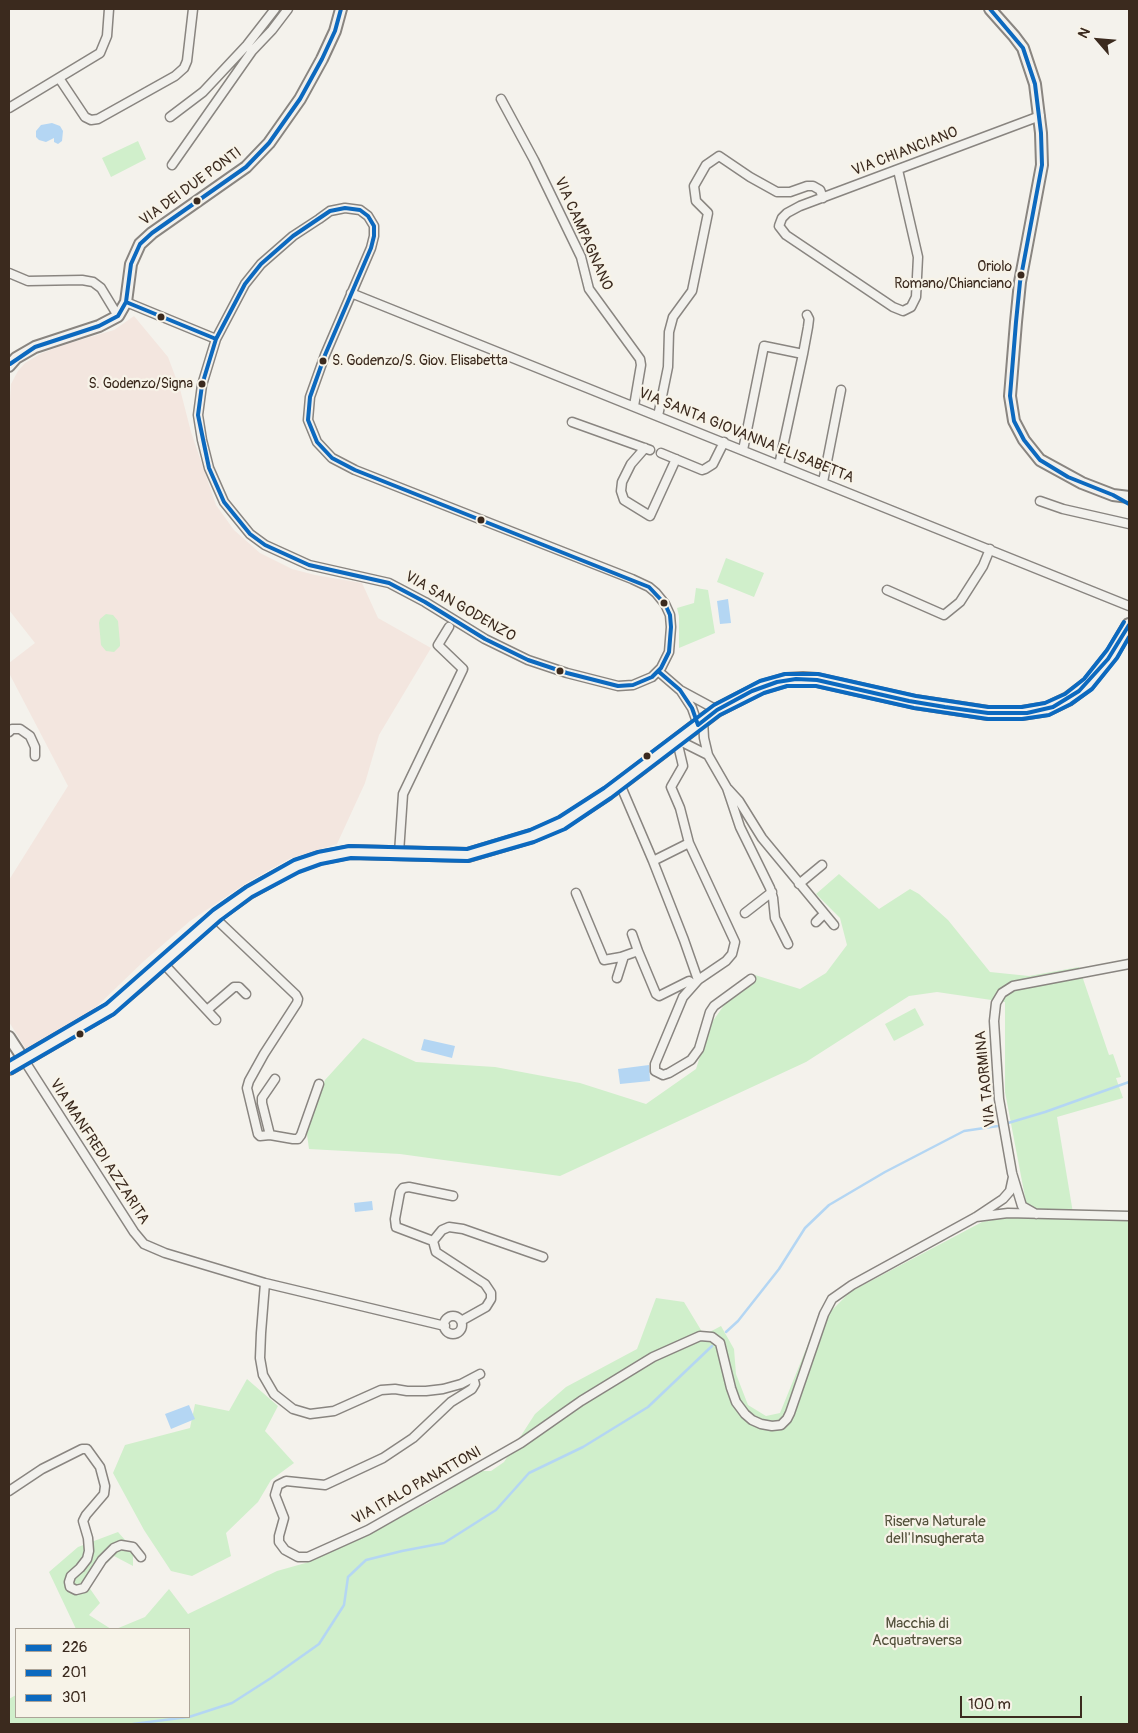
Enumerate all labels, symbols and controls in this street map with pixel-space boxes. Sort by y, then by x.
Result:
north arrow [1073,15,1123,65]
text: N [1074,25,1094,41]
street label: VIA CHIANCIANO [850,124,960,180]
street label: VIA DEI DUE PONTI [136,144,246,230]
street label: VIA CAMPAGNANO [550,175,616,293]
unlabelled marker [192,196,202,206]
place label: Oriolo Romano/Chianciano [894,259,1012,292]
marker: Oriolo Romano/Chianciano [1016,270,1026,280]
unlabelled marker [156,312,166,322]
place label: S. Godenzo/S. Giov. Elisabetta [332,353,508,369]
marker: S. Godenzo/S. Giov. Elisabetta [318,356,328,366]
place label: S. Godenzo/Signa [88,376,193,392]
marker: S. Godenzo/Signa [197,379,207,389]
street label: VIA SANTA GIOVANNA ELISABETTA [636,384,856,488]
unlabelled marker [476,515,486,525]
street label: VIA SAN GODENZO [401,568,519,646]
unlabelled marker [659,598,669,608]
unlabelled marker [555,666,565,676]
unlabelled marker [642,751,652,761]
unlabelled marker [75,1029,85,1039]
street label: VIA TAORMINA [972,1030,1000,1128]
street label: VIA MANFREDI AZZARITA [45,1076,153,1228]
street label: VIA ITALO PANATTONI [349,1443,485,1529]
park label: Riserva Naturale dell'Insugherata [884,1513,986,1548]
park label: Macchia di Acquatraversa [872,1615,962,1650]
legend [15,1628,190,1718]
text: 226 [62,1638,88,1657]
text: 201 [62,1663,87,1682]
scale bar [963,1686,1086,1718]
text: 301 [62,1688,86,1707]
text: 100 m [968,1695,1011,1714]

